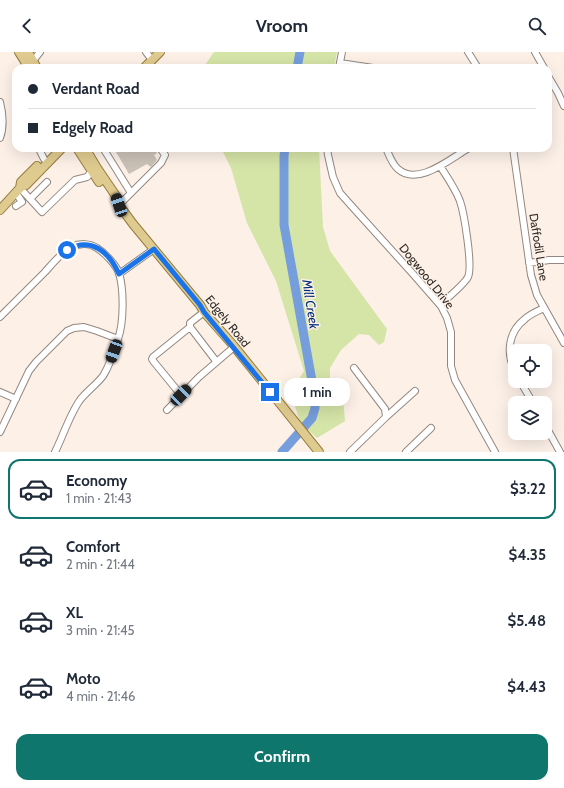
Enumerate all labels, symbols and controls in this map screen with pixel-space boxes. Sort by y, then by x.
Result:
icon: back [16,15,38,37]
text: Vroom [256,15,308,37]
icon: search [526,15,548,37]
text: Verdant Road [52,80,140,98]
text: Edgely Road [52,119,133,137]
car [109,192,129,218]
street label: Daffodil Lane [526,212,552,282]
street label: Dogwood Drive [396,240,458,312]
route start [58,241,76,259]
water label: Mill Creek [299,277,323,330]
street label: Edgely Road [202,292,254,350]
car [104,338,124,364]
map controls [508,344,552,440]
button: locate [508,344,552,388]
callout: 1 min [284,378,350,406]
car [168,382,194,408]
route end [261,383,279,401]
text: 1 min [302,384,332,400]
button: layers [508,396,552,440]
icon: car [18,471,54,507]
text: Economy [66,472,127,490]
text: $3.22 [510,480,546,498]
text: 1 min · 21:43 [66,490,132,506]
icon: car [18,537,54,573]
text: Comfort [66,538,120,556]
text: $4.35 [509,546,546,564]
text: 2 min · 21:44 [66,556,135,572]
icon: car [18,603,54,639]
text: XL [66,604,83,622]
text: $5.48 [508,612,546,630]
text: 3 min · 21:45 [66,622,135,638]
icon: car [18,669,54,705]
text: Moto [66,670,100,688]
text: $4.43 [507,678,546,696]
text: 4 min · 21:46 [66,688,135,704]
button: Confirm [16,734,548,780]

